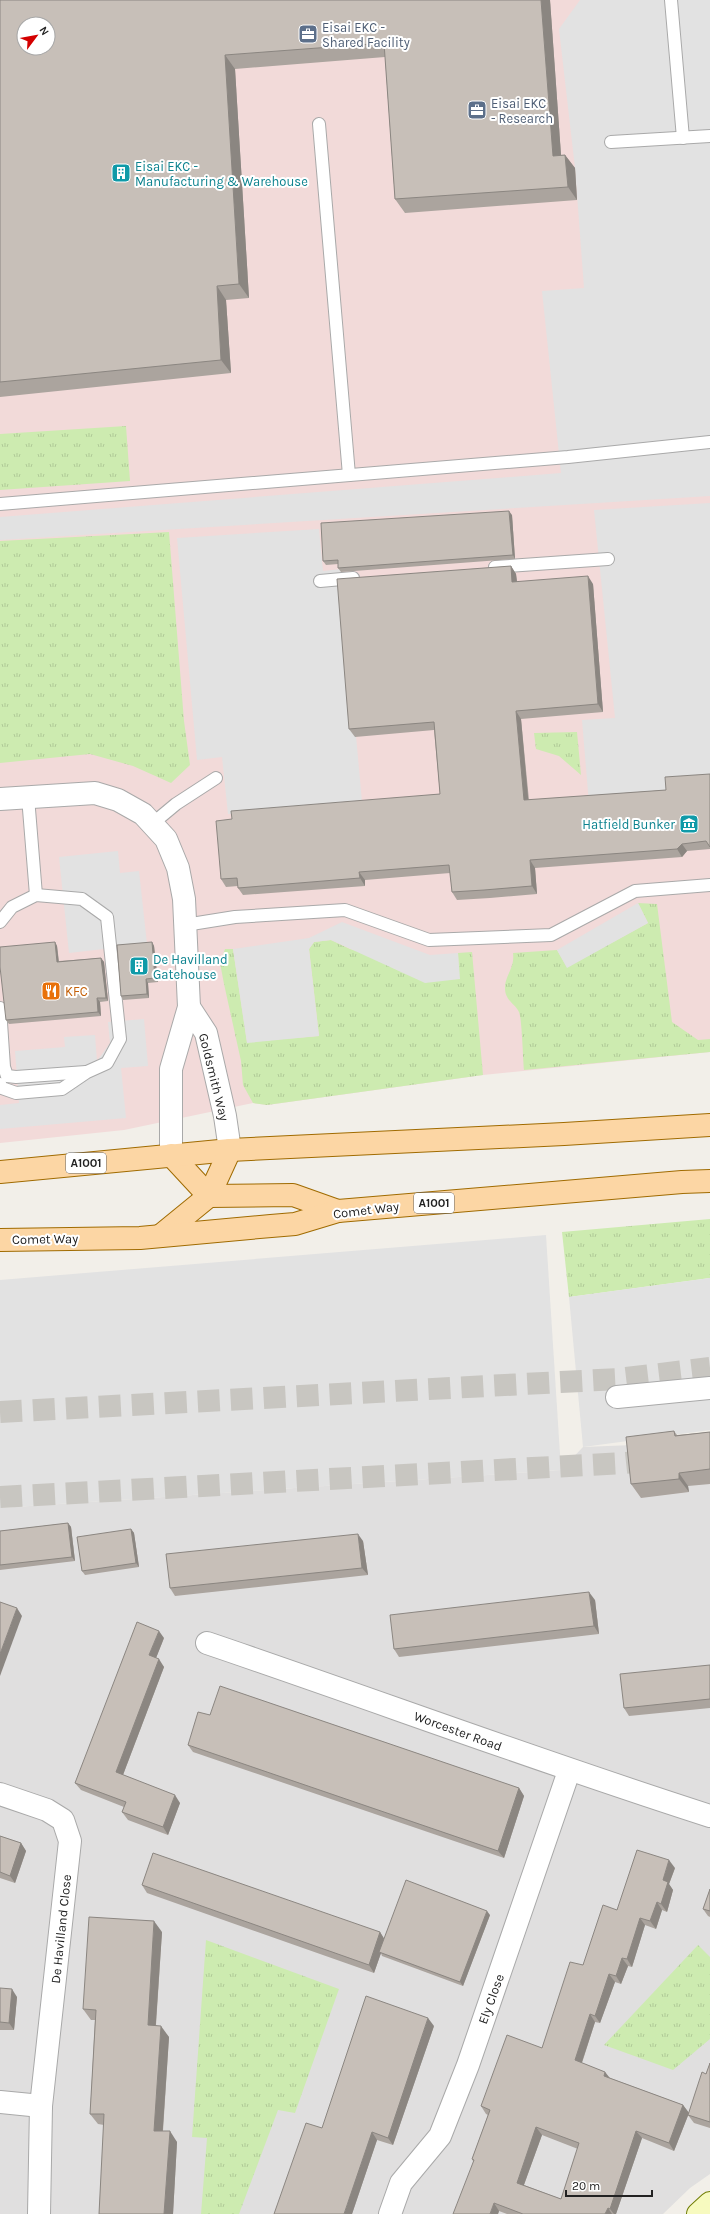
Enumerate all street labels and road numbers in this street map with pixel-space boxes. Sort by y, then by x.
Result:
street label: Goldsmith Way [196,1032,232,1122]
road number: A1001 [66,1153,106,1173]
road number: A1001 [414,1193,454,1213]
street label: Comet Way [332,1199,400,1221]
street label: Comet Way [12,1231,78,1247]
street label: Worcester Road [412,1708,504,1754]
street label: De Havilland Close [48,1873,74,1984]
street label: Ely Close [475,1972,507,2026]

